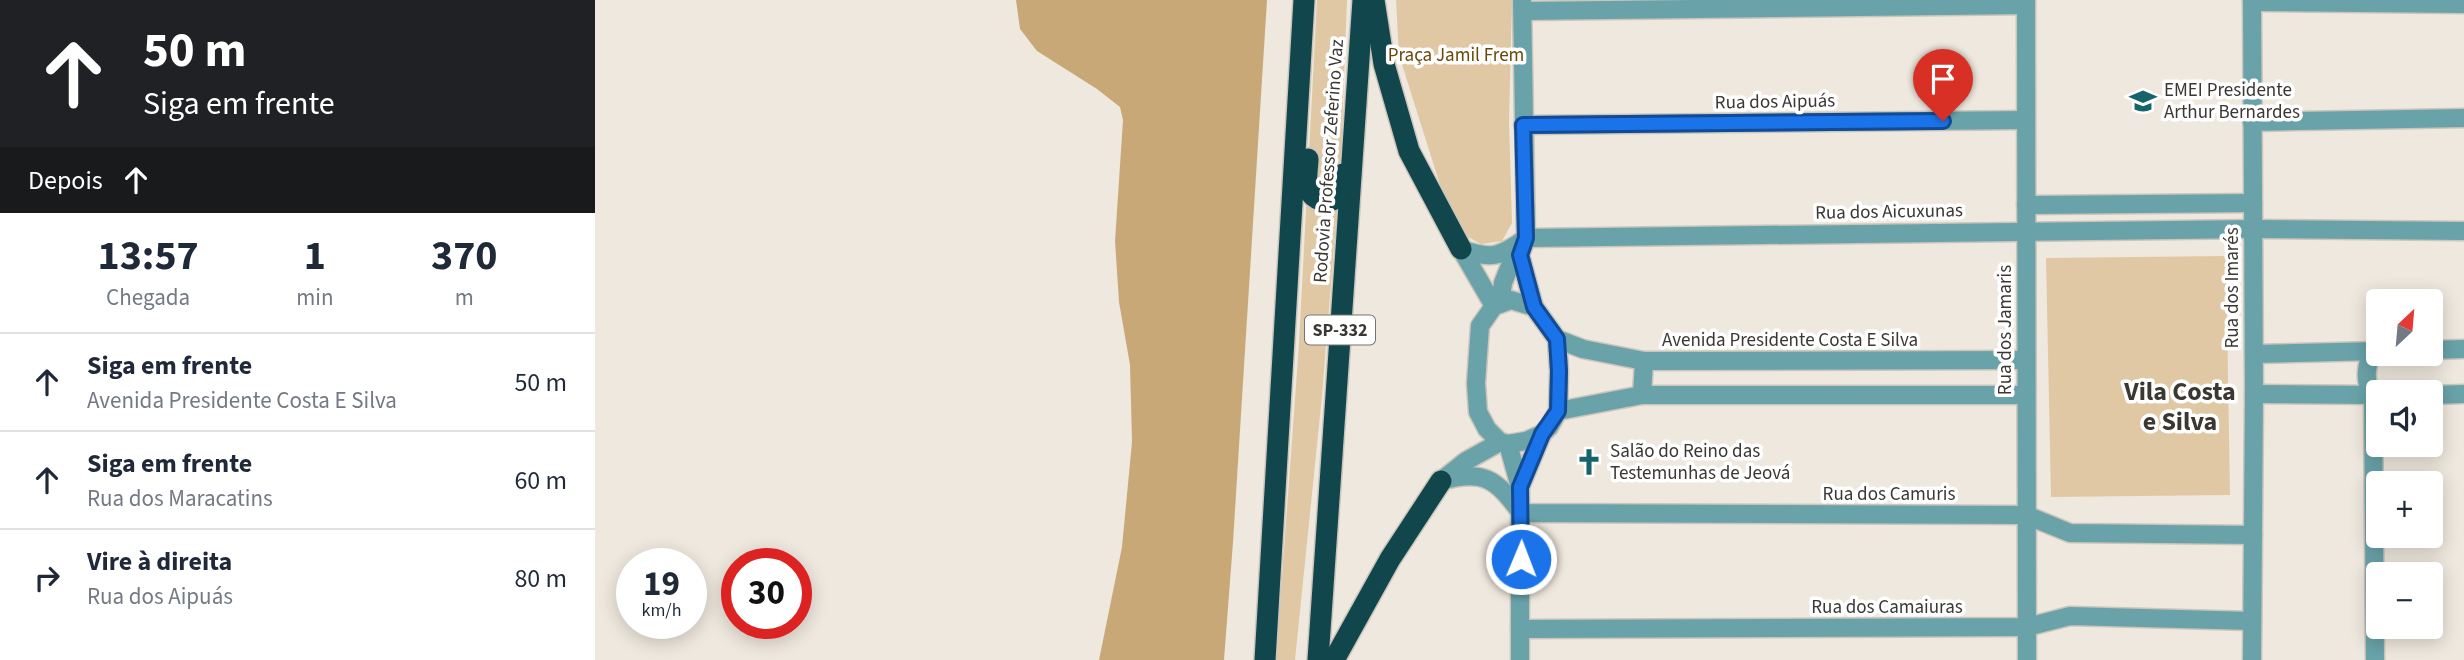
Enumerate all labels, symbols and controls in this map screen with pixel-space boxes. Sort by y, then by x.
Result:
text: 50 m [143,16,247,86]
icon: ahead [28,28,119,119]
street label: Rodovia Professor Zeferino Vaz [1307,38,1351,284]
park label: Praça Jamil Frem [1388,42,1524,69]
pin [1913,49,1973,121]
icon: arrive [1924,60,1962,98]
place label: EMEI Presidente Arthur Bernardes [2164,77,2300,126]
text: Siga em frente [143,81,335,127]
school or university icon: EMEI Presidente Arthur Bernardes [2128,86,2158,116]
street label: Rua dos Aipuás [1715,87,1836,117]
icon: ahead [117,161,155,199]
text: Depois [28,162,103,199]
street label: Rua dos Aicuxunas [1815,197,1963,227]
text: 13:57 [97,226,199,286]
text: 1 [304,226,326,286]
text: 370 [431,226,498,286]
street label: Rua dos Imarés [2219,227,2246,349]
street label: Rua dos Jamaris [1992,265,2019,395]
text: Chegada [106,281,190,314]
text: min [296,281,334,314]
text: m [455,281,474,314]
north arrow [2366,289,2443,366]
map controls [2366,289,2443,639]
road number: SP-332 [1305,316,1375,344]
street label: Avenida Presidente Costa E Silva [1662,327,1918,354]
text: Siga em frente [87,347,252,384]
icon: ahead [28,363,66,401]
text: 50 m [514,364,567,401]
district label: Vila Costa e Silva [2123,373,2236,440]
button: sound [2366,380,2443,457]
text: Avenida Presidente Costa E Silva [87,384,397,417]
place label: Salão do Reino das Testemunhas de Jeová [1610,438,1790,487]
text: Siga em frente [87,445,252,482]
church icon: Salão do Reino das Testemunhas de Jeová [1574,447,1604,477]
icon: ahead [28,461,66,499]
text: 60 m [514,462,567,499]
button: + [2366,471,2443,548]
street label: Rua dos Camuris [1823,481,1955,508]
text: Rua dos Maracatins [87,482,273,515]
position arrow [1484,522,1558,596]
text: Vire à direita [87,543,232,580]
speed limit sign: 30 [721,548,812,639]
icon: right [28,559,66,597]
text: 19 [643,559,680,609]
text: 80 m [514,560,567,597]
button: − [2366,562,2443,639]
text: Rua dos Aipuás [87,580,233,613]
street label: Rua dos Camaiuras [1811,594,1963,621]
text: km/h [642,598,681,623]

